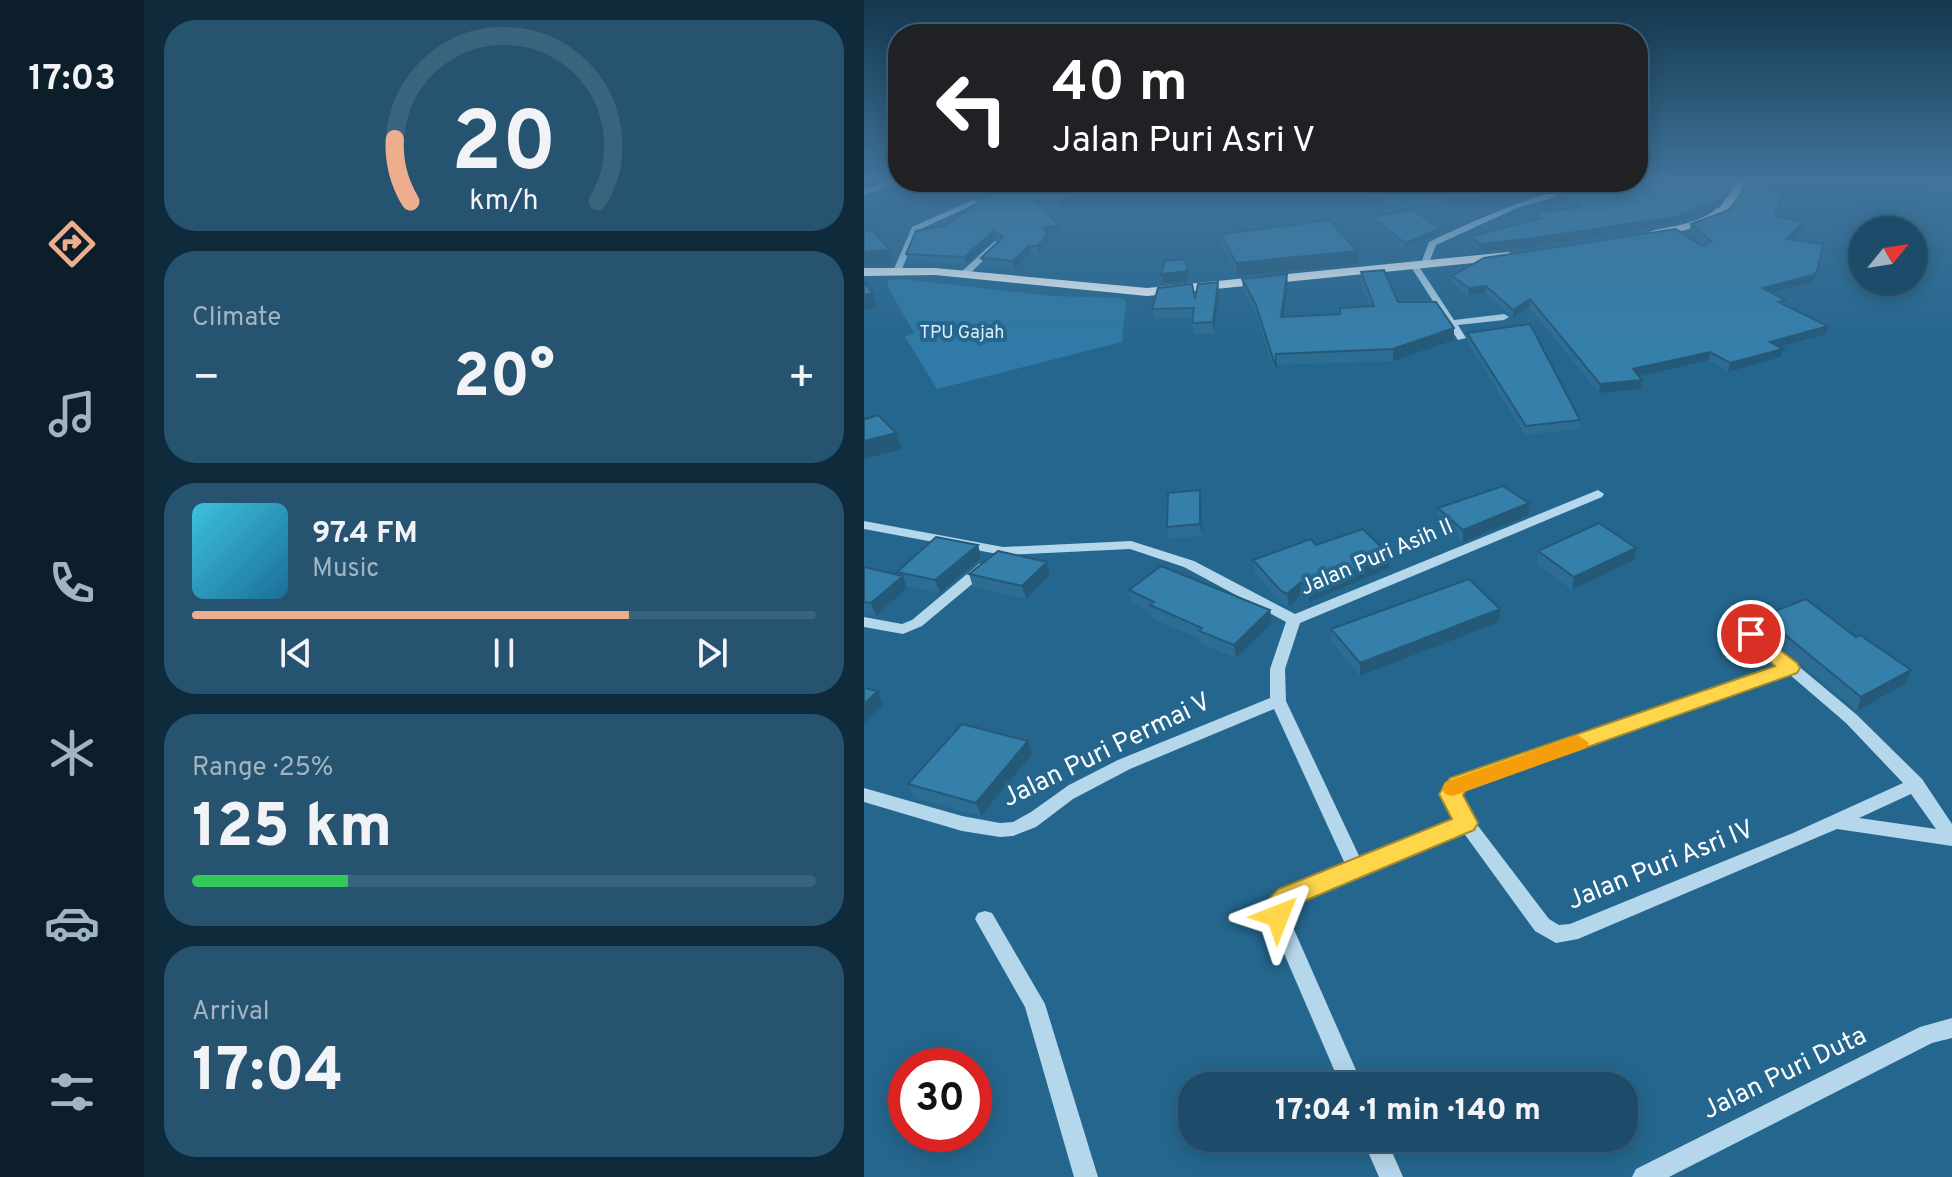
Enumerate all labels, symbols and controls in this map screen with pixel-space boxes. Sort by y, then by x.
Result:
text: 40 m [1052,50,1188,120]
icon: left [920,56,1024,160]
text: 17:03 [28,57,116,103]
text: 20 [451,94,557,199]
text: Jalan Puri Asri V [1052,119,1315,165]
text: km/h [469,184,539,220]
icon: directions [44,216,100,272]
north arrow [1848,216,1928,296]
map controls [1848,216,1928,296]
text: Climate [192,302,281,335]
park label: TPU Gajah [920,322,1004,345]
text: 20° [453,342,555,418]
text: − [192,352,220,408]
text: + [788,352,816,408]
icon: music [44,386,100,442]
street label: Jalan Puri Asih II [1296,514,1458,602]
text: 97.4 FM [312,516,418,553]
text: Music [312,553,379,586]
icon: phone [44,555,100,611]
pin [1717,600,1785,668]
icon: arrive [1729,612,1773,656]
icon: previous [274,631,318,675]
icon: pause [482,631,526,675]
icon: next [690,631,734,675]
street label: Jalan Puri Permai V [997,686,1217,816]
icon: climate [44,725,100,781]
text: Range · 25% [192,752,333,785]
text: 125 km [192,792,392,868]
street label: Jalan Puri Asri IV [1563,814,1759,918]
position arrow [1236,874,1320,958]
icon: car [44,895,100,951]
text: Arrival [192,996,270,1029]
street label: Jalan Puri Duta [1698,1020,1872,1128]
text: 17:04 [192,1036,344,1112]
speed limit sign: 30 [888,1048,992,1152]
icon: filters [44,1064,100,1120]
text: 17:04 · 1 min · 140 m [1275,1093,1541,1130]

